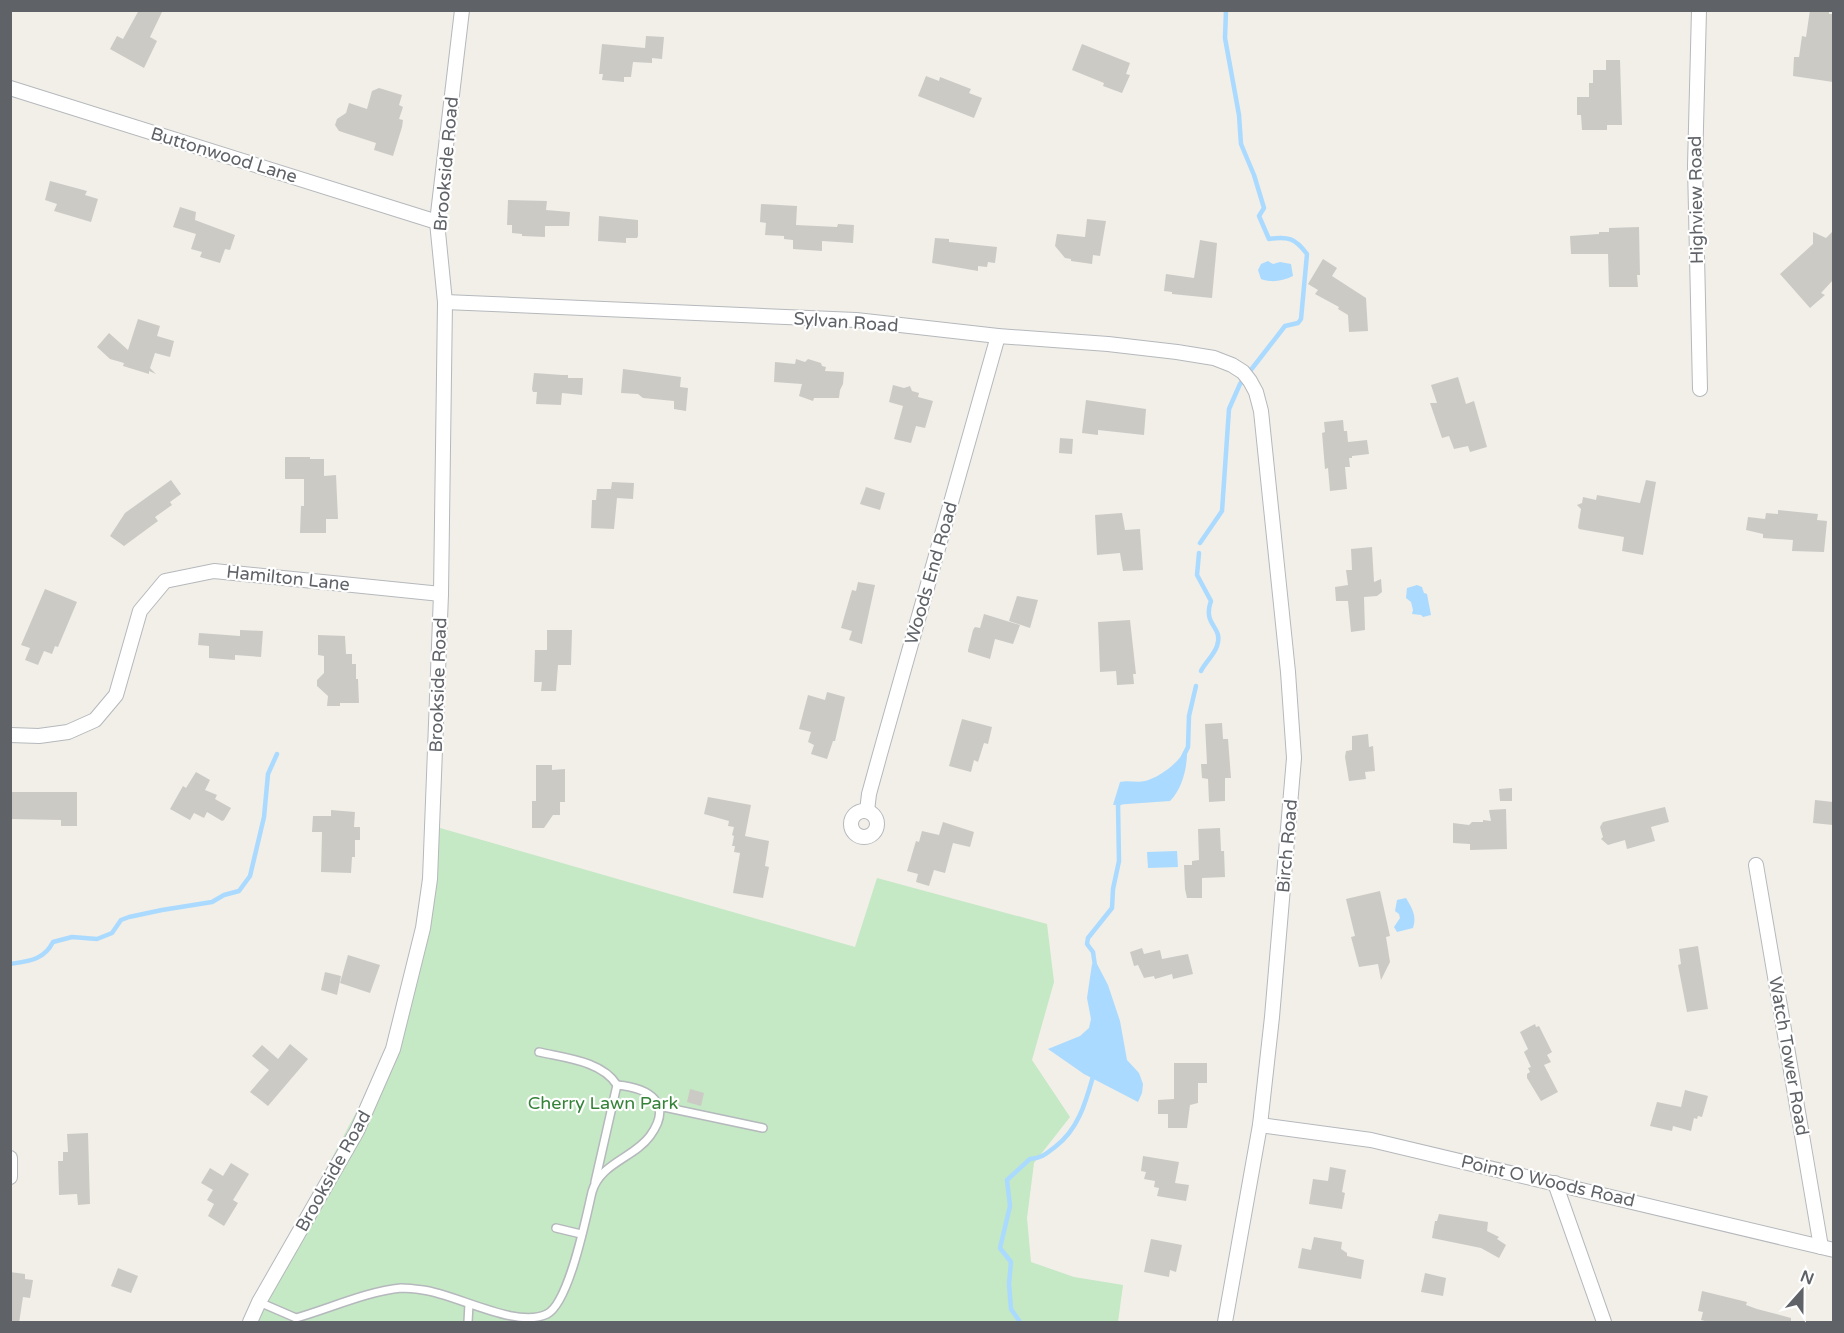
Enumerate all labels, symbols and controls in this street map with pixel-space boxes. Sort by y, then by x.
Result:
street label: Brookside Road [429,96,463,232]
street label: Buttonwood Lane [148,122,300,188]
street label: Highview Road [1684,136,1708,264]
street label: Sylvan Road [793,307,899,337]
street label: Woods End Road [900,499,962,647]
street label: Hamilton Lane [225,561,351,595]
street label: Brookside Road [425,617,451,753]
street label: Birch Road [1272,798,1302,894]
street label: Watch Tower Road [1764,975,1814,1137]
park label: Cherry Lawn Park [528,1092,678,1114]
street label: Brookside Road [291,1107,375,1235]
street label: Point O Woods Road [1459,1150,1637,1212]
north arrow [1772,1261,1832,1321]
text: N [1797,1266,1817,1290]

